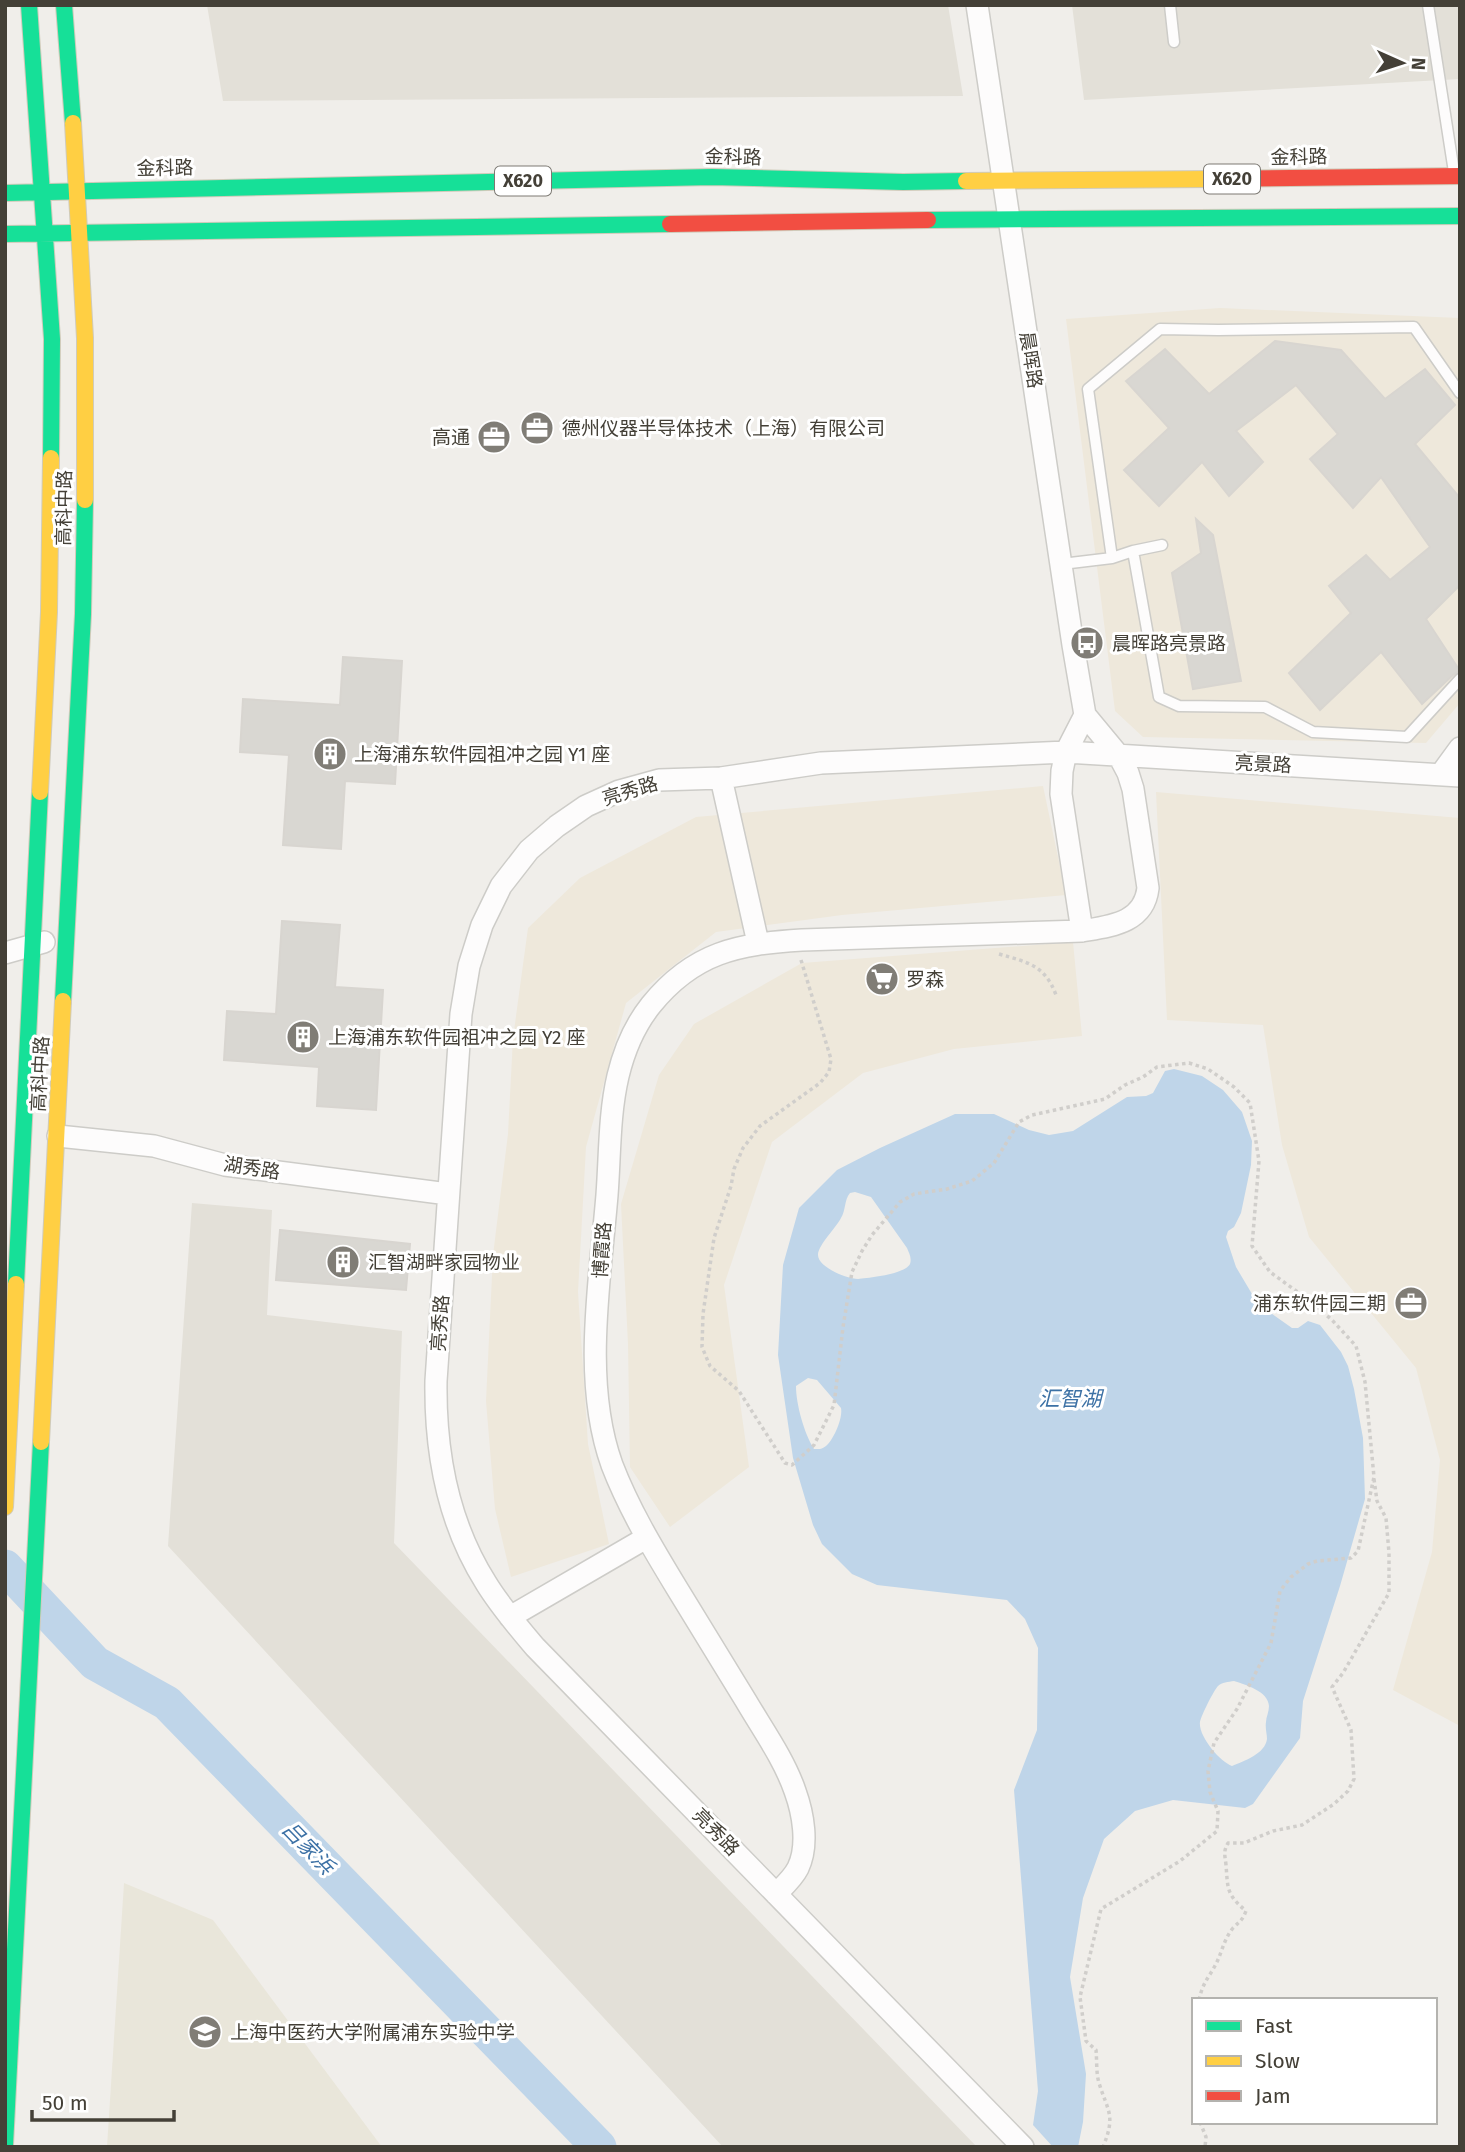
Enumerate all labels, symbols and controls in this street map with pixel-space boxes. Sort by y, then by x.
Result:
north arrow [1367,28,1437,98]
text: N [1407,57,1430,71]
street label: 金科路 [704,145,762,169]
street label: 金科路 [1270,145,1328,169]
street label: 金科路 [136,156,194,180]
road number: X620 [1204,164,1260,194]
road number: X620 [495,166,551,196]
street label: 晨晖路 [1015,330,1047,390]
office icon: 德州仪器半导体技术（上海）有限公司 [518,409,556,447]
place label: 德州仪器半导体技术（上海）有限公司 [562,417,885,440]
office icon: 高通 [475,418,513,456]
place label: 高通 [432,426,470,449]
street label: 高科中路 [52,470,76,546]
bus stop icon: 晨晖路亮景路 [1068,624,1106,662]
place label: 晨晖路亮景路 [1112,632,1226,655]
building icon: 上海浦东软件园祖冲之园 Y1 座 [311,735,349,773]
place label: 上海浦东软件园祖冲之园 Y1 座 [354,743,610,766]
street label: 亮景路 [1234,751,1292,777]
street label: 亮秀路 [599,772,661,810]
supermarket icon: 罗森 [863,960,901,998]
place label: 罗森 [906,968,944,991]
building icon: 上海浦东软件园祖冲之园 Y2 座 [284,1018,322,1056]
place label: 上海浦东软件园祖冲之园 Y2 座 [328,1026,586,1049]
street label: 高科中路 [27,1035,53,1113]
street label: 湖秀路 [222,1152,282,1184]
street label: 博霞路 [589,1221,615,1279]
building icon: 汇智湖畔家园物业 [324,1243,362,1281]
place label: 汇智湖畔家园物业 [368,1251,520,1274]
office icon: 浦东软件园三期 [1392,1284,1430,1322]
place label: 浦东软件园三期 [1253,1292,1386,1315]
street label: 亮秀路 [427,1294,453,1352]
water label: 汇智湖 [1039,1386,1104,1412]
street label: 亮秀路 [688,1804,744,1860]
water label: 吕家浜 [277,1816,341,1881]
legend [1192,1998,1437,2124]
school or university icon: 上海中医药大学附属浦东实验中学 [186,2013,224,2051]
text: Fast [1255,2013,1293,2039]
place label: 上海中医药大学附属浦东实验中学 [230,2021,515,2044]
text: Slow [1255,2048,1300,2074]
scale bar [32,2078,173,2122]
text: Jam [1255,2083,1291,2109]
text: 50 m [42,2090,88,2116]

